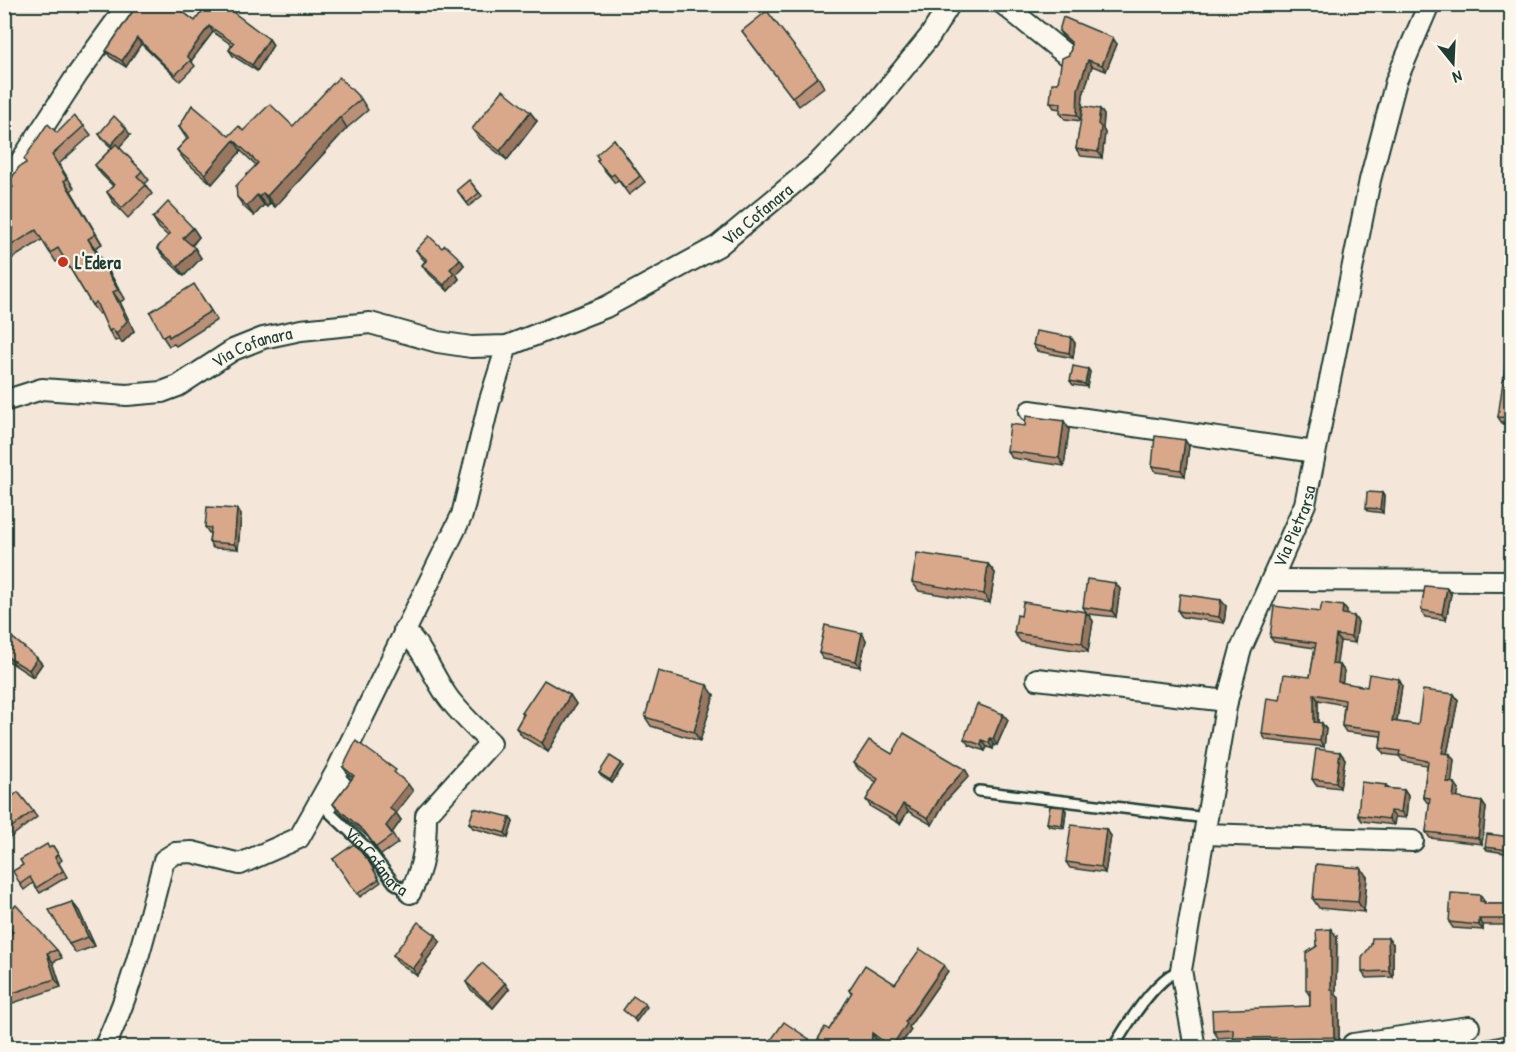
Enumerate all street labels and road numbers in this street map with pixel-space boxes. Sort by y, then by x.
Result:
street label: Via Cofanara [716,177,798,251]
street label: Via Cofanara [206,320,294,373]
street label: Via Pietrarsa [1266,483,1321,571]
street label: Via Cofanara [339,821,413,901]

